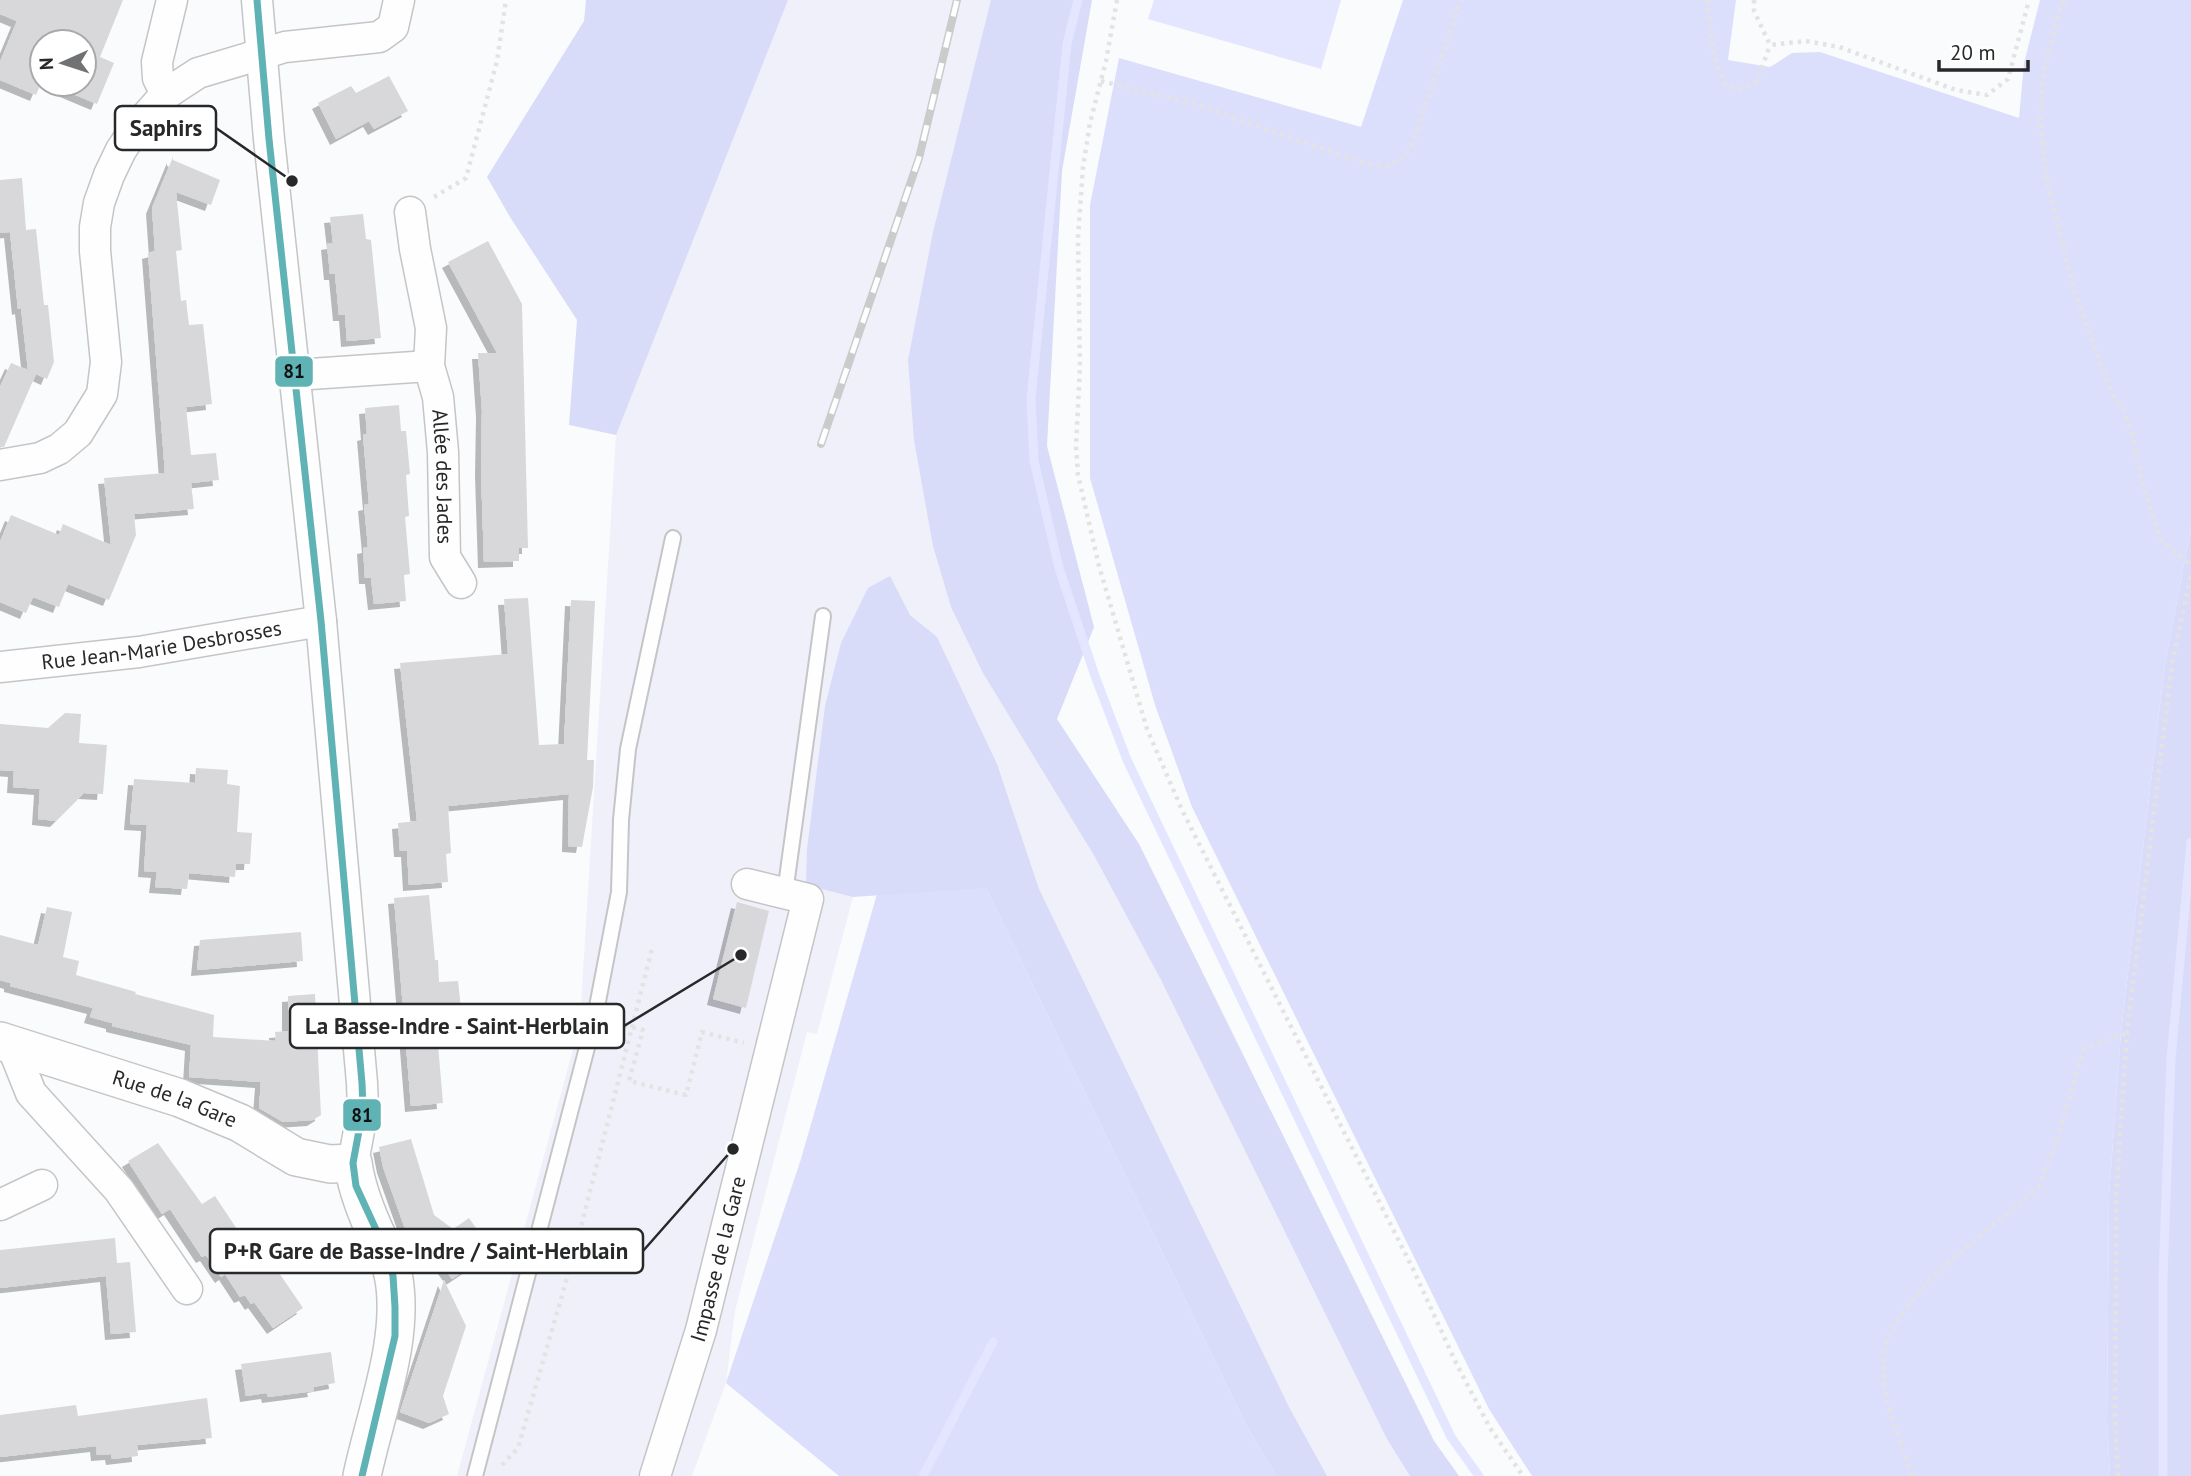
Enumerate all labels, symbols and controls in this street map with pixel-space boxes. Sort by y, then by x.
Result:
north arrow [28,28,98,98]
scale bar [1939,28,2028,72]
text: 20 m [1950,39,1996,66]
text: N [34,57,58,71]
callout: Saphirs [115,106,216,150]
text: Saphirs [130,113,203,142]
line badge: 81 [274,355,314,388]
text: 81 [283,359,305,383]
street label: Allée des Jades [426,408,459,544]
street label: Rue Jean-Marie Desbrosses [40,614,284,675]
callout: La Basse-Indre - Saint-Herblain [290,1004,624,1048]
text: La Basse-Indre - Saint-Herblain [305,1011,609,1040]
street label: Rue de la Gare [109,1063,241,1133]
line badge: 81 [342,1098,382,1132]
text: 81 [351,1103,373,1127]
street label: Impasse de la Gare [684,1173,752,1345]
callout: P+R Gare de Basse-Indre / Saint-Herblain [210,1229,643,1273]
text: P+R Gare de Basse-Indre / Saint-Herblain [224,1236,628,1265]

